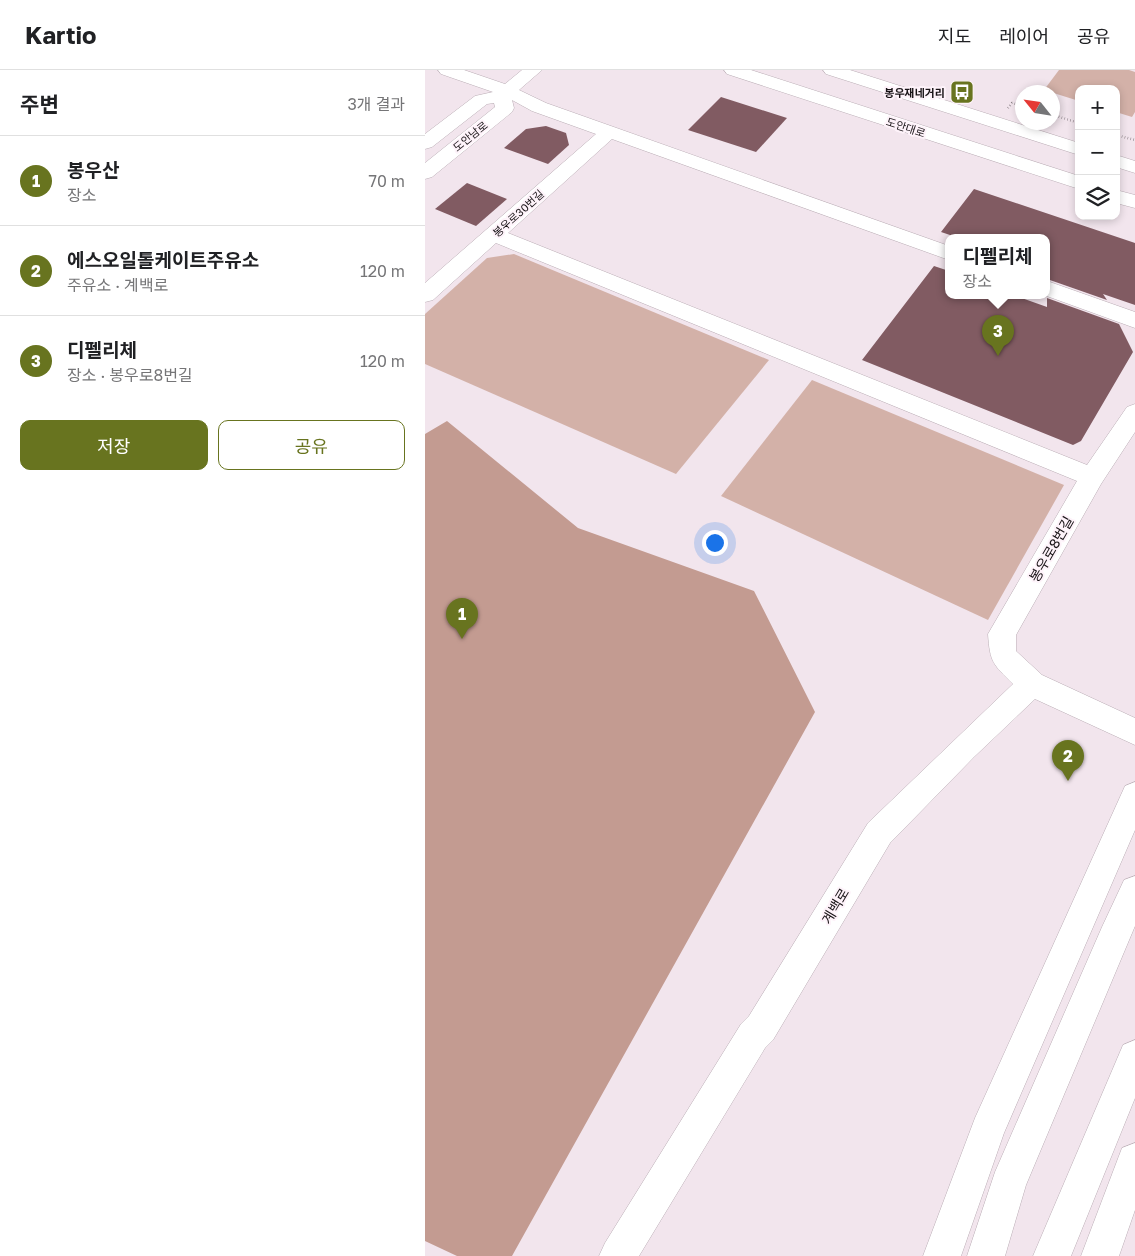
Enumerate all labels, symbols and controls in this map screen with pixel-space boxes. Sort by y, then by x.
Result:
text: Kartio [25,20,97,49]
text: 지도 [938,25,971,47]
text: 레이어 [999,25,1049,47]
text: 공유 [1077,25,1110,47]
bus stop icon: 봉우재네거리 [949,79,975,105]
north arrow [1015,85,1060,130]
map controls [1075,85,1120,220]
button: + [1075,85,1120,130]
place label: 봉우재네거리 [884,86,945,99]
text: 주변 [20,91,59,117]
text: 3개 결과 [347,94,405,114]
street label: 도안대로 [885,115,927,139]
street label: 도안남로 [450,118,490,154]
button: − [1075,130,1120,175]
text: 봉우산 [67,158,119,181]
text: 1 [32,171,40,191]
text: 70 m [368,171,405,191]
button: layers [1075,175,1120,220]
text: 장소 [67,185,96,205]
street label: 봉우로30번길 [490,187,546,239]
popup [945,234,1050,299]
text: 디펠리체 [963,244,1032,267]
text: 에스오일톨케이트주유소 [67,248,259,271]
text: 2 [31,261,41,281]
text: 120 m [360,261,405,281]
text: 장소 [963,271,992,291]
text: 주유소 · 계백로 [67,275,168,295]
pin: 3 [982,315,1014,356]
text: 디펠리체 [67,338,137,361]
text: 3 [31,351,41,371]
text: 120 m [360,351,405,371]
text: 장소 · 봉우로8번길 [67,365,193,385]
button: 저장 [20,420,208,470]
button: 공유 [218,420,405,470]
street label: 봉우로8번길 [1025,513,1077,585]
your location [702,530,728,556]
pin: 1 [446,598,478,639]
pin: 2 [1052,740,1084,781]
street label: 계백로 [818,885,852,927]

